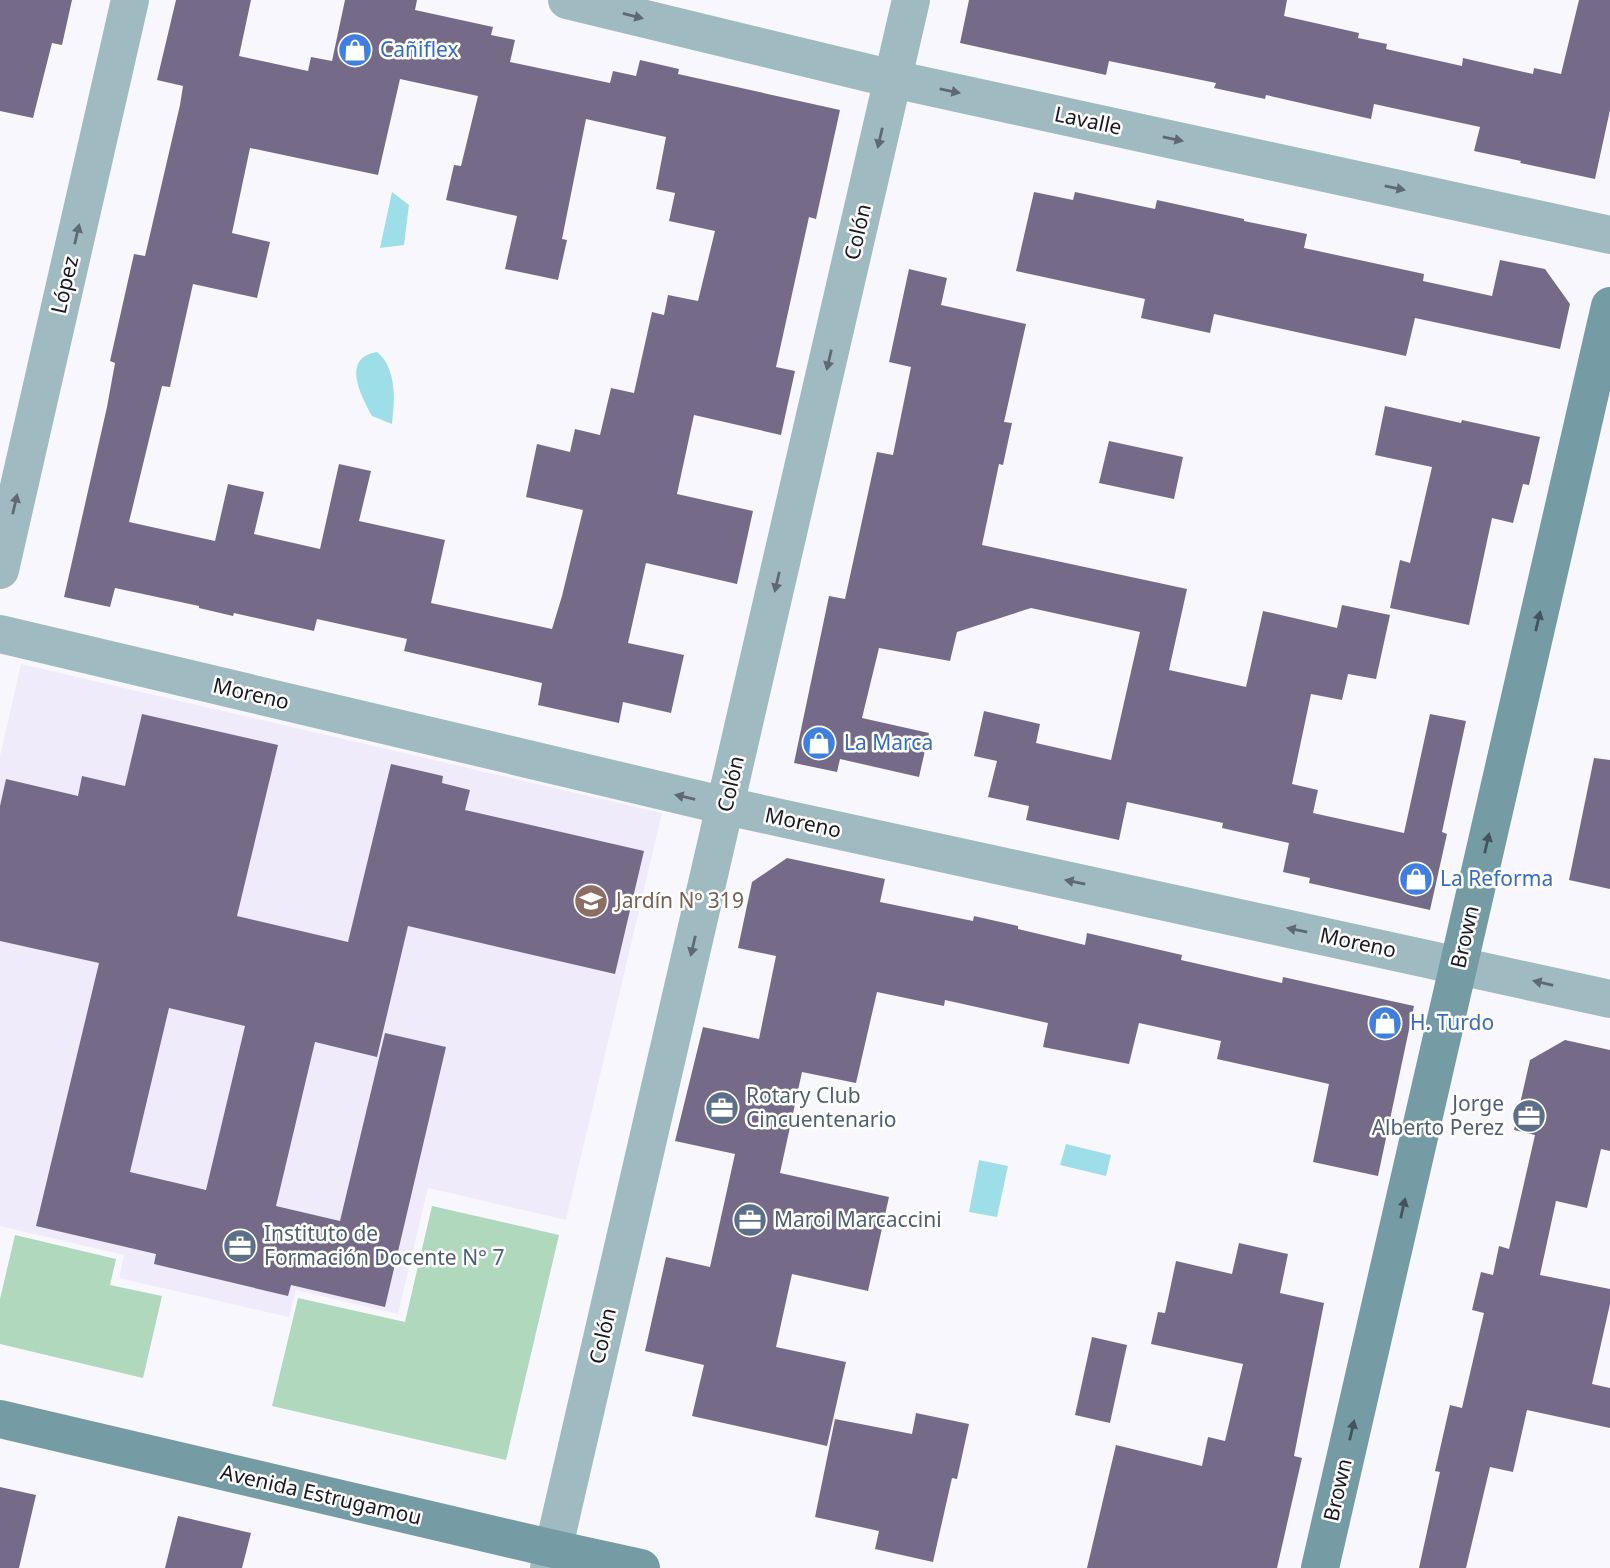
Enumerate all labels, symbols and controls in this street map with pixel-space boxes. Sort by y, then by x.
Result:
one-way arrow [623,11,645,22]
shop icon: Cañiflex [336,31,374,69]
place label: Cañiflex [380,35,459,63]
one-way arrow [939,86,961,97]
street label: Lavalle [1052,99,1124,141]
one-way arrow [874,127,885,149]
one-way arrow [1162,134,1184,145]
one-way arrow [1384,183,1406,194]
street label: Colón [837,201,877,263]
one-way arrow [72,223,83,245]
street label: López [44,253,84,316]
one-way arrow [823,349,834,371]
one-way arrow [10,493,21,515]
one-way arrow [772,571,783,593]
one-way arrow [1532,610,1543,632]
street label: Moreno [210,671,292,715]
shop icon: La Marca [800,724,838,762]
place label: La Marca [844,728,933,756]
street label: Colón [710,753,750,815]
one-way arrow [674,791,696,802]
street label: Moreno [762,800,844,844]
one-way arrow [1481,832,1492,854]
shop icon: La Reforma [1397,860,1435,898]
place label: La Reforma [1440,864,1553,892]
one-way arrow [1064,876,1086,887]
school or university icon: Jardín Nº 319 [572,882,610,920]
place label: Jardín Nº 319 [614,886,744,914]
street label: Brown [1443,903,1485,971]
street label: Moreno [1317,920,1399,964]
one-way arrow [1286,924,1308,935]
one-way arrow [688,936,699,958]
one-way arrow [1532,978,1554,989]
shop icon: H. Turdo [1366,1004,1404,1042]
place label: H. Turdo [1410,1008,1494,1036]
place label: Rotary Club Cincuentenario [746,1081,897,1133]
office icon: Rotary Club Cincuentenario [703,1089,741,1127]
place label: Jorge Alberto Perez [1372,1089,1504,1141]
office icon: Jorge Alberto Perez [1510,1097,1548,1135]
one-way arrow [1398,1197,1409,1219]
office icon: Maroi Marcaccini [731,1201,769,1239]
place label: Maroi Marcaccini [774,1205,942,1233]
place label: Instituto de Formación Docente N° 7 [264,1219,505,1271]
office icon: Instituto de Formación Docente N° 7 [221,1227,259,1265]
street label: Colón [582,1305,622,1367]
one-way arrow [1347,1419,1358,1441]
street label: Brown [1316,1456,1358,1524]
street label: Avenida Estrugamou [218,1457,424,1531]

